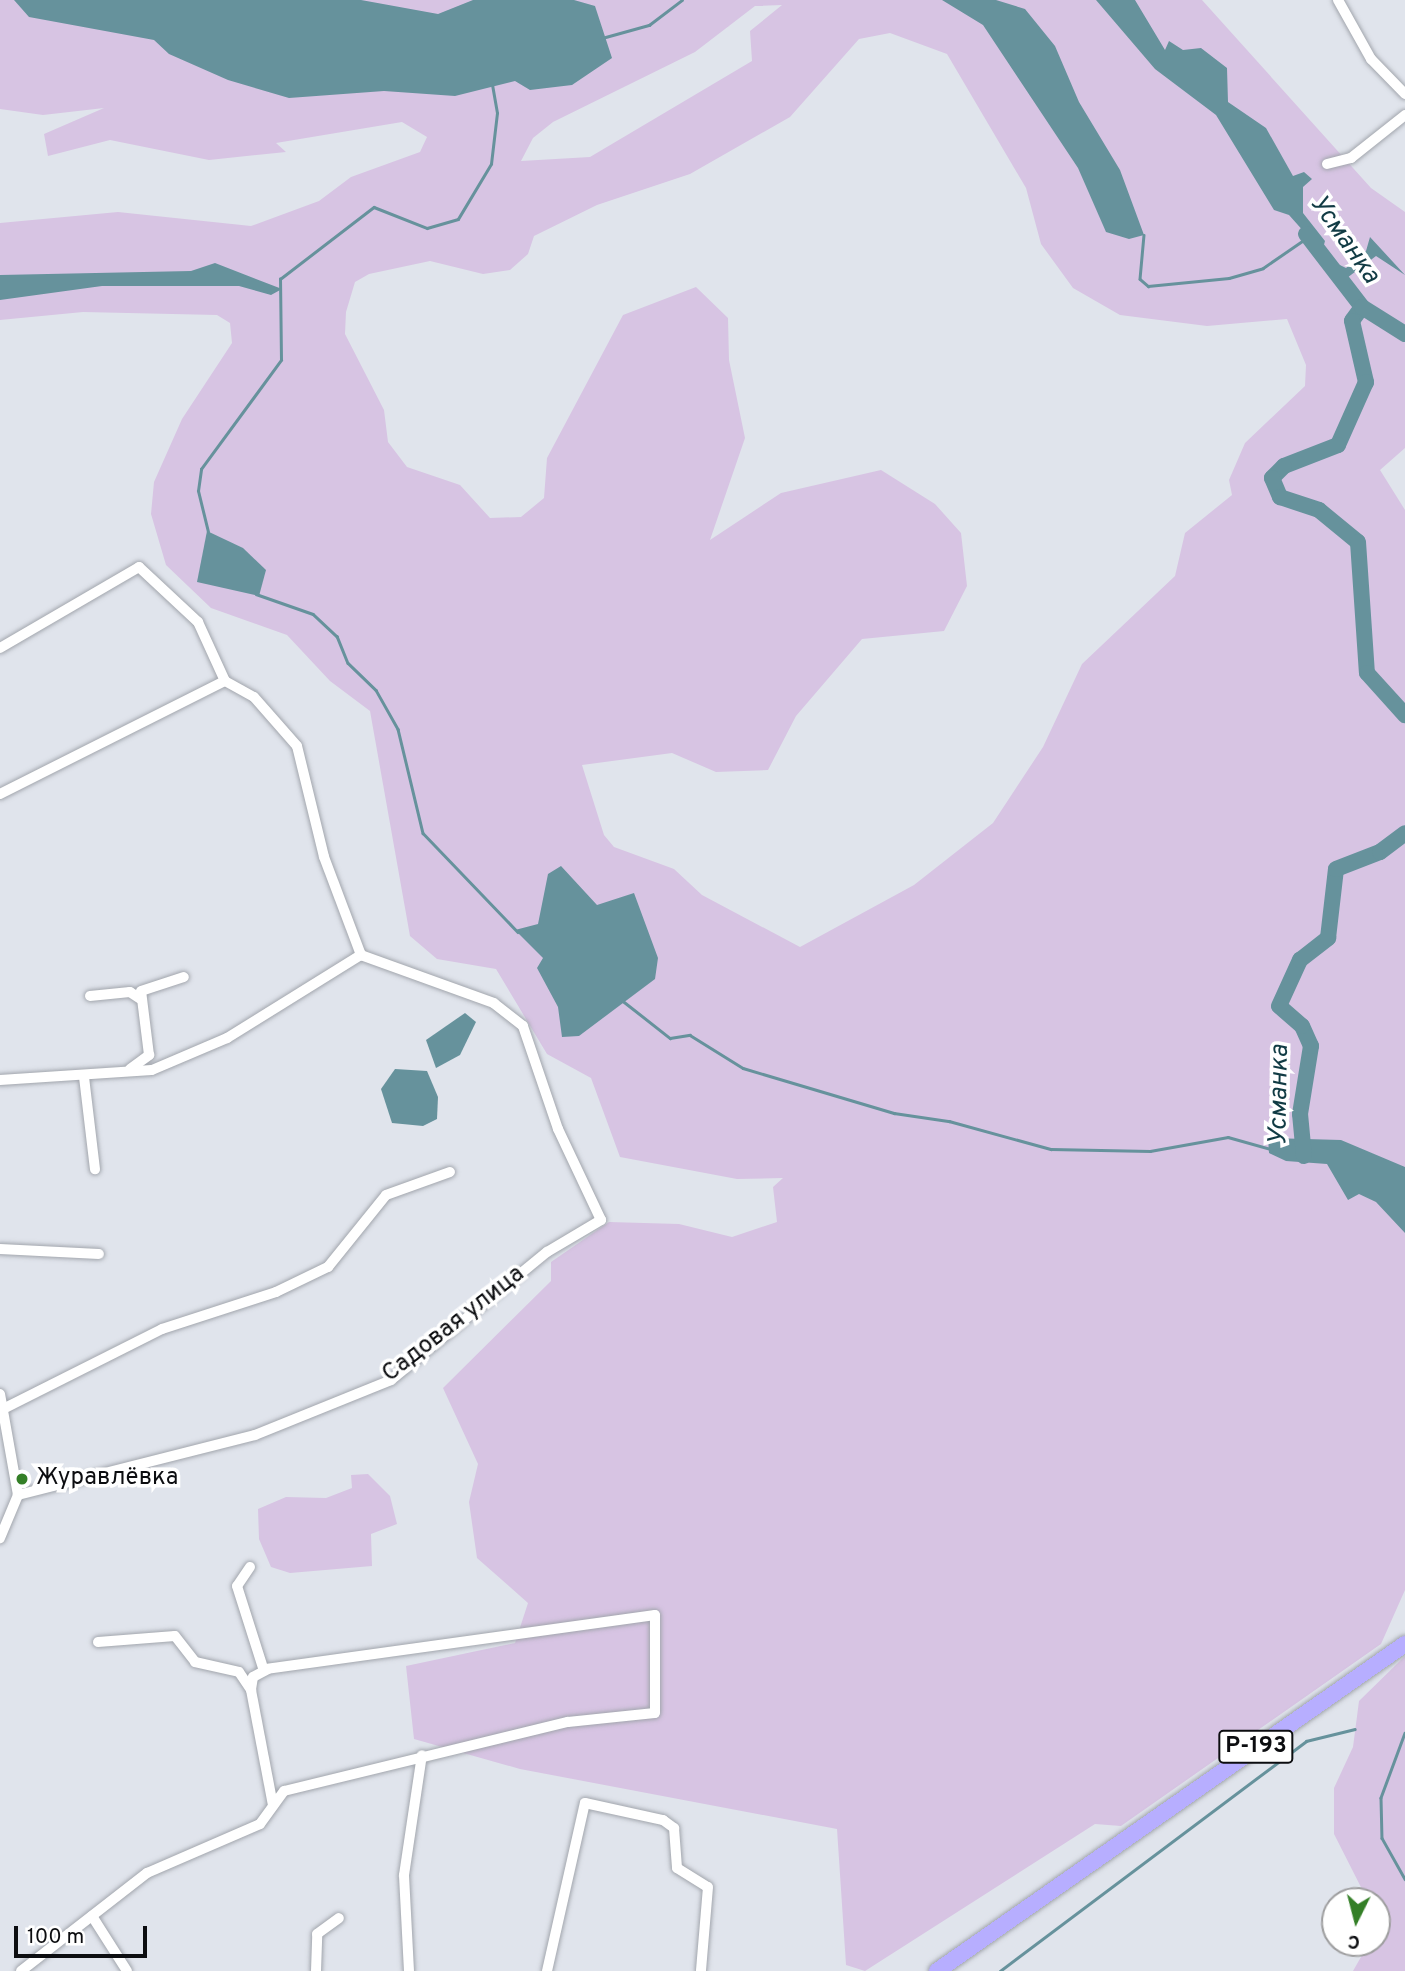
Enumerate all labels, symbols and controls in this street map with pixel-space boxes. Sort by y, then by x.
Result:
water label: Усманка [1302,190,1386,290]
water label: Усманка [1264,1044,1296,1146]
street label: Садовая улица [377,1261,531,1389]
place label: Журавлёвка [36,1465,178,1493]
marker: Журавлёвка [14,1471,30,1487]
road number: Р-193 [1218,1728,1294,1766]
north arrow [1321,1887,1391,1957]
scale bar [18,1912,150,1956]
text: 100 m [27,1924,84,1951]
text: С [1347,1928,1361,1953]

